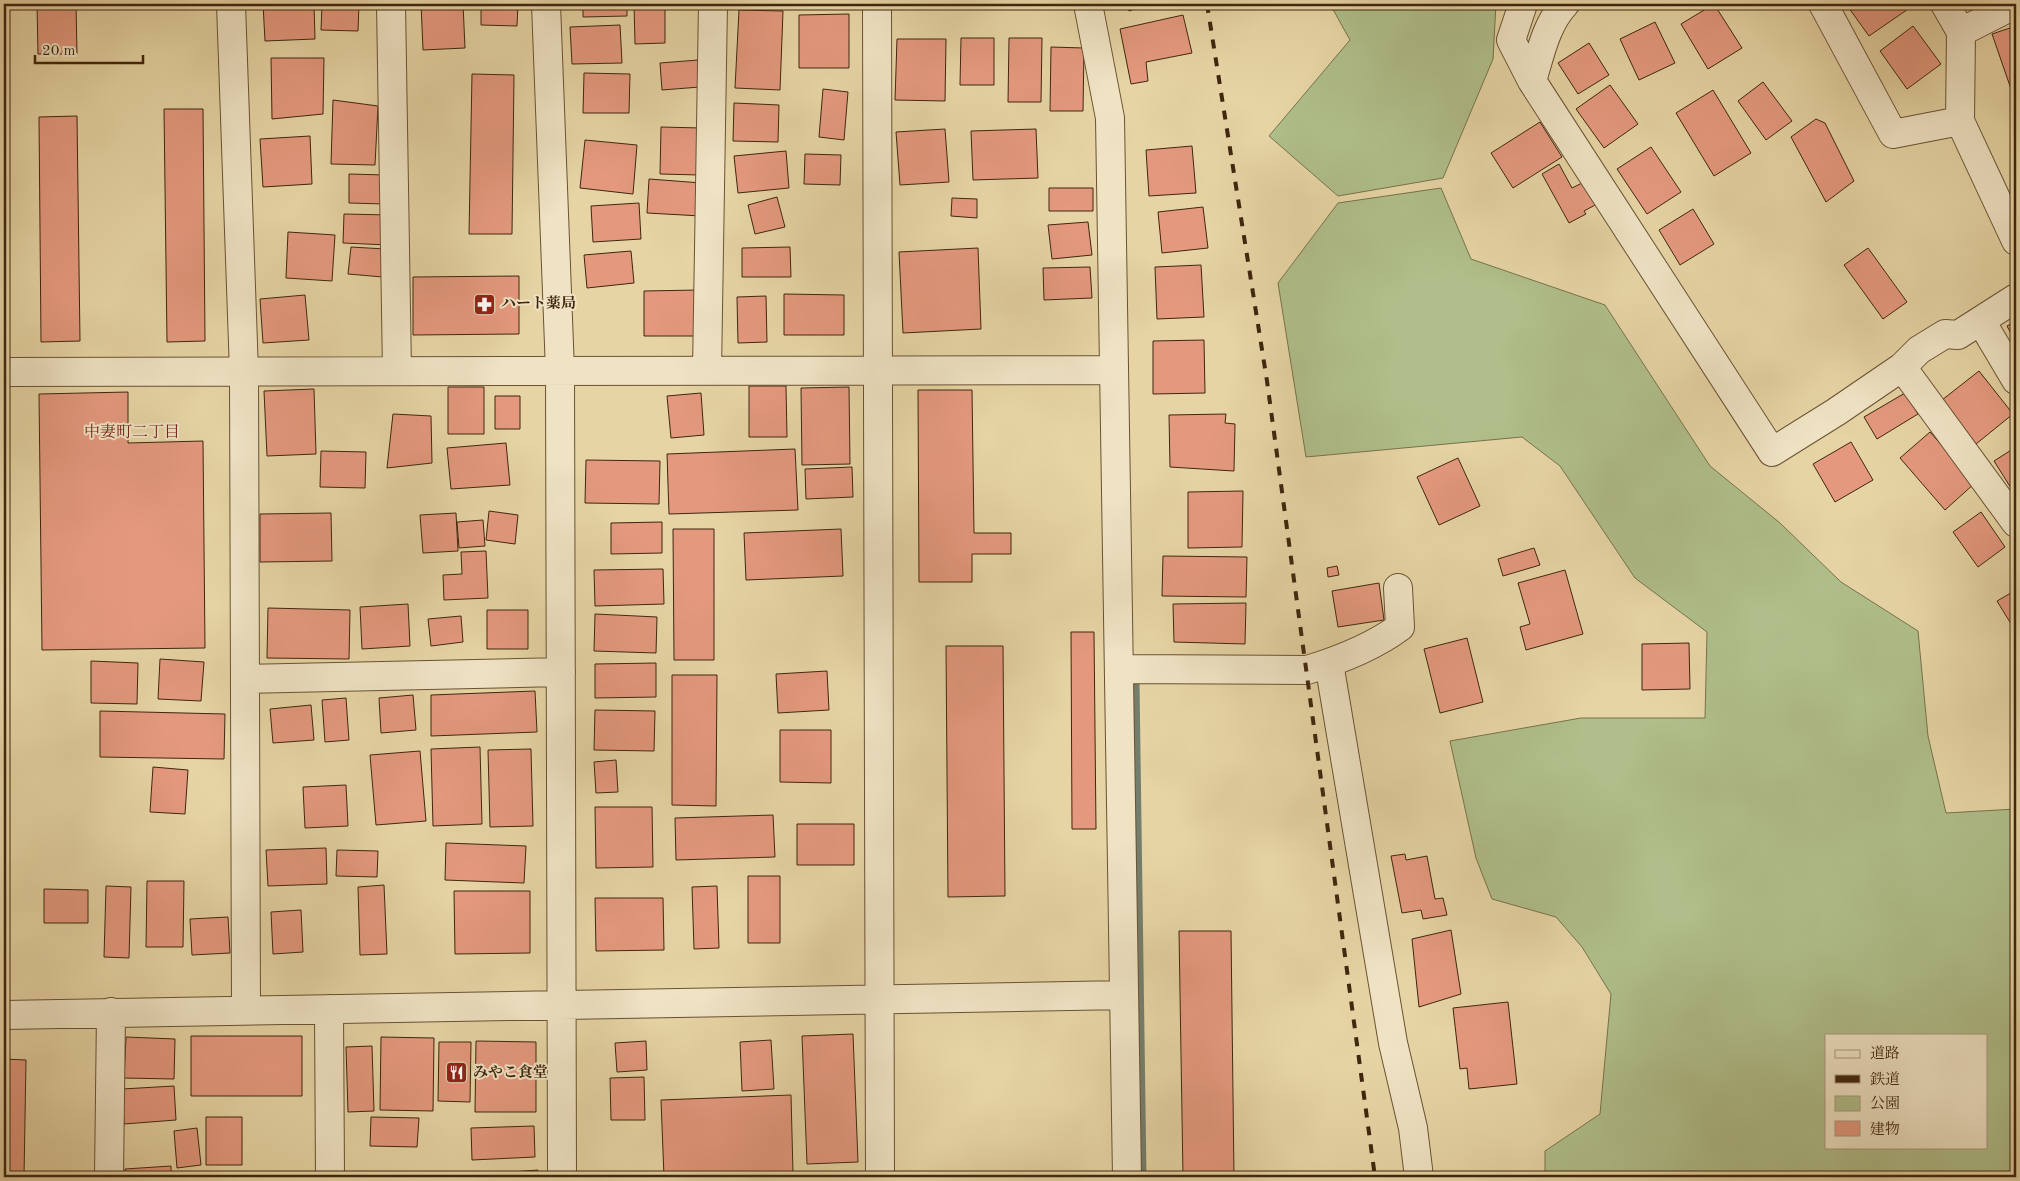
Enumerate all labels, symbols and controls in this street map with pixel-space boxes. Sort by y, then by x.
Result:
scale bar [35,32,142,64]
text: 20 m [42,44,76,59]
pharmacy icon: ハート薬局 [473,292,497,316]
place label: ハート薬局 [501,295,576,312]
district label: 中妻町二丁目 [84,423,180,441]
legend [1825,1034,1988,1148]
text: 道路 [1870,1045,1900,1062]
restaurant icon: みやこ食堂 [445,1061,469,1085]
place label: みやこ食堂 [473,1064,548,1081]
text: 鉄道 [1870,1071,1900,1088]
text: 公園 [1870,1095,1900,1112]
text: 建物 [1870,1121,1900,1138]

